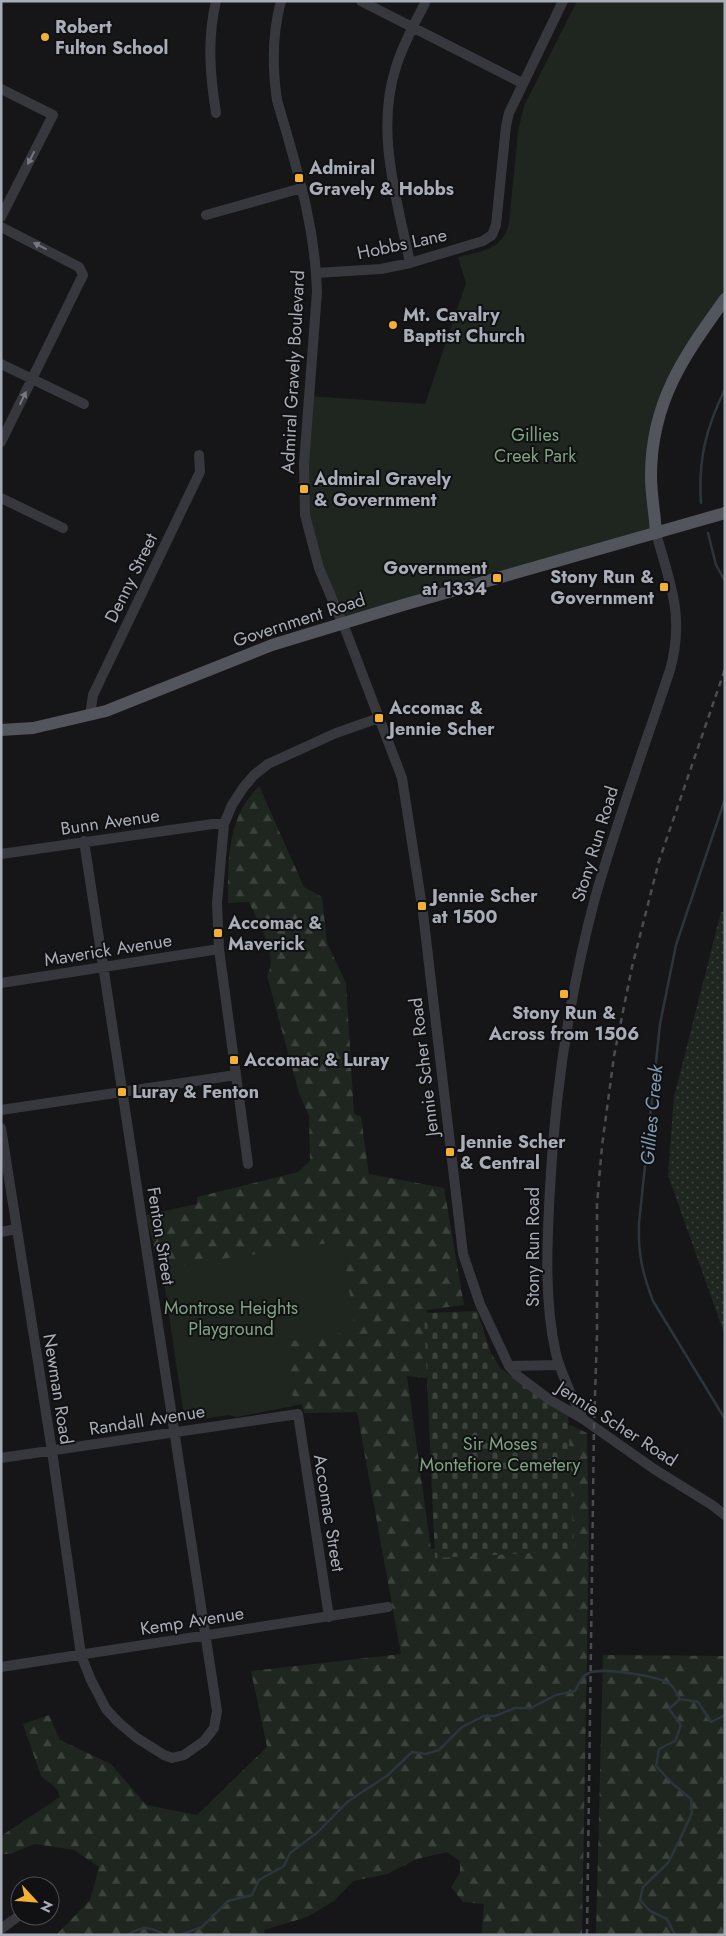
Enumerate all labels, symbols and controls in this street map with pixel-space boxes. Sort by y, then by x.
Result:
place label: Robert Fulton School [55,14,168,61]
marker: Robert Fulton School [39,31,51,43]
one-way arrow [27,151,35,166]
place label: Admiral Gravely & Hobbs [308,155,454,202]
marker: Admiral Gravely & Hobbs [293,172,305,184]
street label: Hobbs Lane [355,222,449,266]
one-way arrow [33,242,48,250]
street label: Admiral Gravely Boulevard [275,270,311,474]
place label: Mt. Cavalry Baptist Church [403,302,525,349]
marker: Mt. Cavalry Baptist Church [387,319,399,331]
one-way arrow [19,391,27,406]
park label: Gillies Creek Park [494,422,576,469]
place label: Admiral Gravely & Government [313,466,451,513]
marker: Admiral Gravely & Government [298,483,310,495]
street label: Denny Street [98,528,164,627]
place label: Government at 1334 [384,555,487,602]
place label: Stony Run & Government [550,564,654,611]
marker: Government at 1334 [491,572,503,584]
marker: Stony Run & Government [658,581,670,593]
street label: Government Road [230,586,368,654]
place label: Accomac & Jennie Scher [386,695,495,742]
marker: Accomac & Jennie Scher [373,712,385,724]
street label: Stony Run Road [565,783,625,905]
street label: Bunn Avenue [59,802,161,842]
place label: Jennie Scher at 1500 [429,883,538,930]
marker: Jennie Scher at 1500 [416,900,428,912]
place label: Accomac & Maverick [227,910,322,957]
street label: Maverick Avenue [42,927,174,973]
marker: Accomac & Maverick [212,927,224,939]
marker: Stony Run & Across from 1506 [558,988,570,1000]
street label: Jennie Scher Road [403,996,446,1140]
place label: Stony Run & Across from 1506 [488,1000,639,1047]
place label: Accomac & Luray [243,1047,390,1073]
marker: Accomac & Luray [228,1054,240,1066]
water label: Gillies Creek [634,1063,669,1166]
place label: Luray & Fenton [132,1079,259,1105]
marker: Luray & Fenton [116,1086,128,1098]
place label: Jennie Scher & Central [457,1129,566,1176]
marker: Jennie Scher & Central [444,1146,456,1158]
street label: Fenton Street [140,1185,182,1288]
street label: Stony Run Road [520,1187,546,1307]
park label: Montrose Heights Playground [164,1295,298,1342]
street label: Newman Road [36,1332,80,1446]
street label: Jennie Scher Road [550,1374,683,1473]
street label: Randall Avenue [87,1398,207,1442]
park label: Sir Moses Montefiore Cemetery [420,1431,580,1478]
street label: Accomac Street [307,1452,351,1574]
street label: Kemp Avenue [138,1600,246,1642]
north arrow [10,1876,60,1926]
text: N [35,1897,58,1916]

